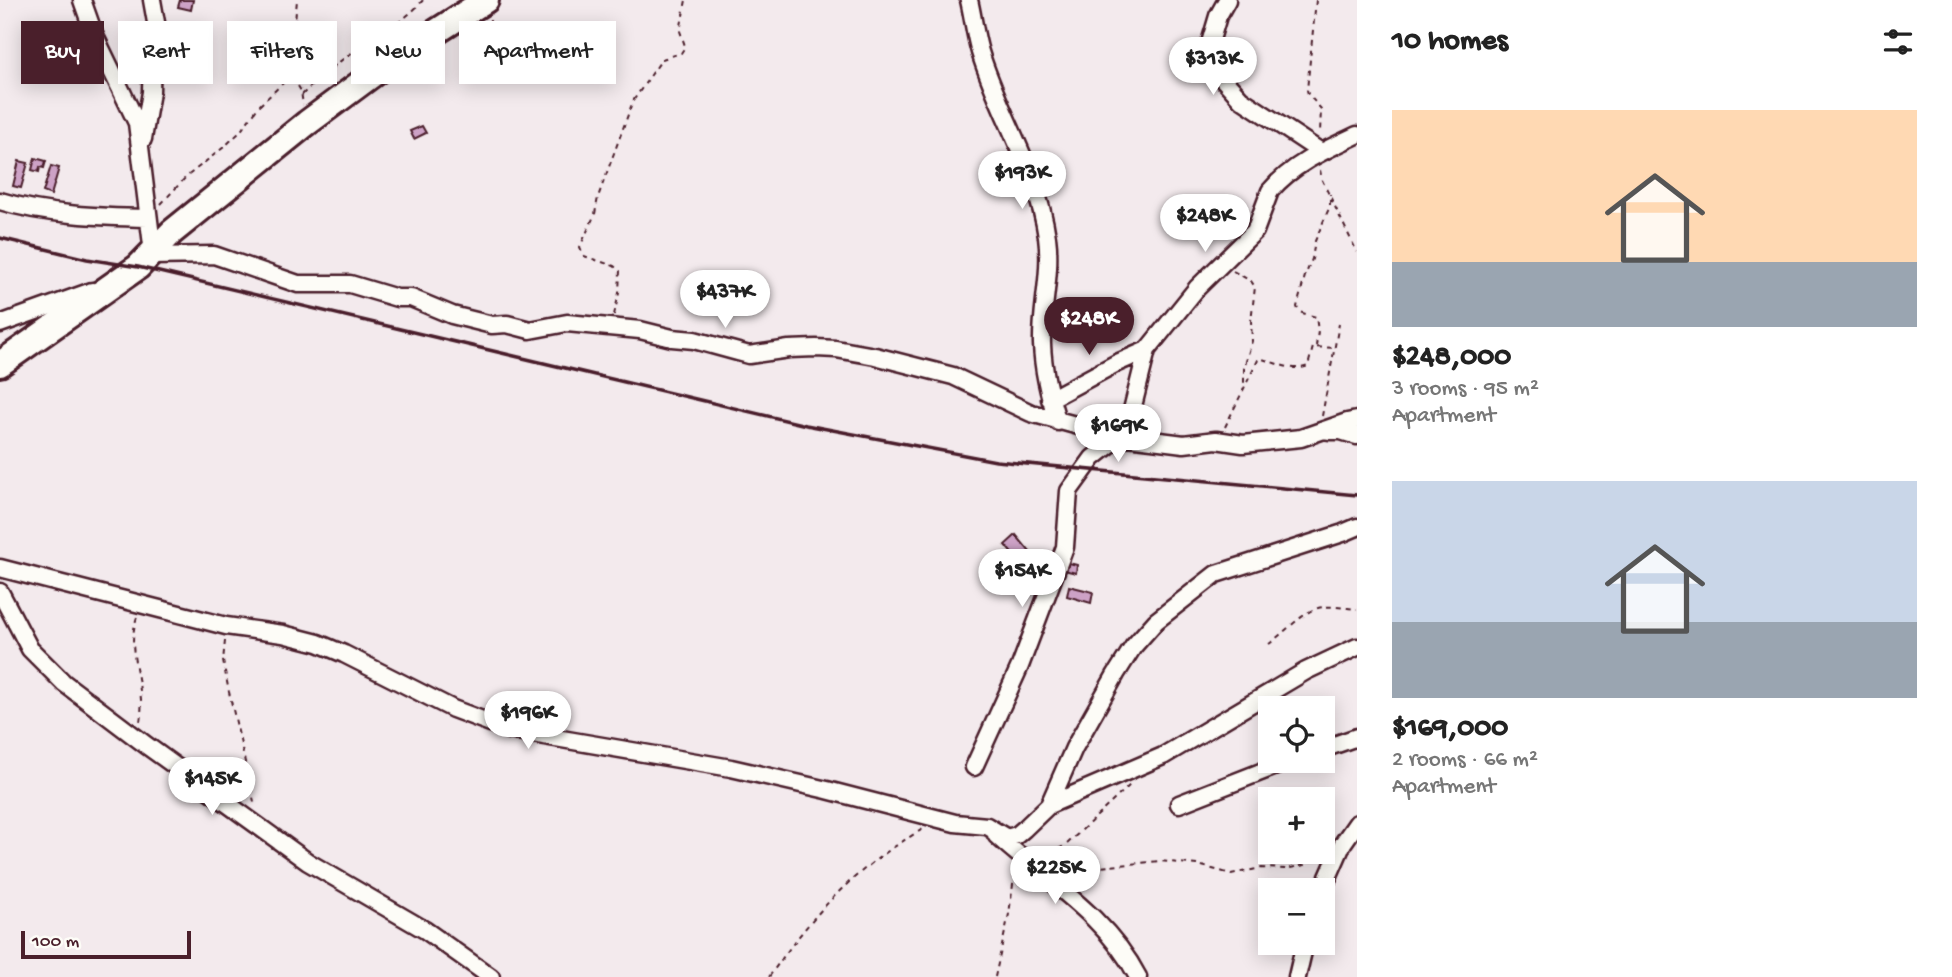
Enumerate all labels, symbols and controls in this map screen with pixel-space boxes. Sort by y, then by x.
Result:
chip: Buy [21,21,104,84]
chip: Rent [118,21,213,84]
chip: Filters [227,21,337,84]
chip: New [351,21,445,84]
chip: Apartment [459,21,616,84]
icon: filters [1879,23,1917,61]
text: 10 homes [1392,25,1508,60]
pin: $313K [1164,38,1262,97]
text: $313K [1185,46,1241,73]
pin: $193K [973,152,1071,211]
icon: home [1592,155,1718,281]
text: $193K [994,160,1050,187]
pin: $248K [1156,194,1254,254]
text: $248K [1176,203,1234,230]
pin: $437K [676,270,774,330]
text: $437K [696,279,754,306]
pin: $248K [1040,298,1138,357]
text: $248K [1060,306,1118,333]
text: $248,000 [1392,341,1511,376]
text: 3 rooms · 95 m² [1392,376,1539,403]
text: Apartment [1392,403,1496,430]
pin: $169K [1069,405,1167,464]
text: $169K [1090,413,1146,440]
icon: home [1592,526,1718,652]
pin: $154K [973,550,1071,609]
text: $154K [994,558,1050,585]
pin: $196K [479,692,577,751]
map controls [1258,696,1335,955]
button: locate [1258,696,1335,773]
text: $196K [500,700,556,727]
text: $169,000 [1392,712,1508,747]
text: 2 rooms · 66 m² [1392,747,1538,774]
pin: $145K [163,758,261,817]
text: $145K [184,766,240,793]
text: Apartment [1392,774,1496,801]
button: + [1258,787,1335,864]
pin: $225K [1006,846,1104,906]
text: $225K [1026,855,1084,882]
button: − [1258,878,1335,955]
scale bar [21,928,191,960]
text: 100 m [32,931,79,954]

